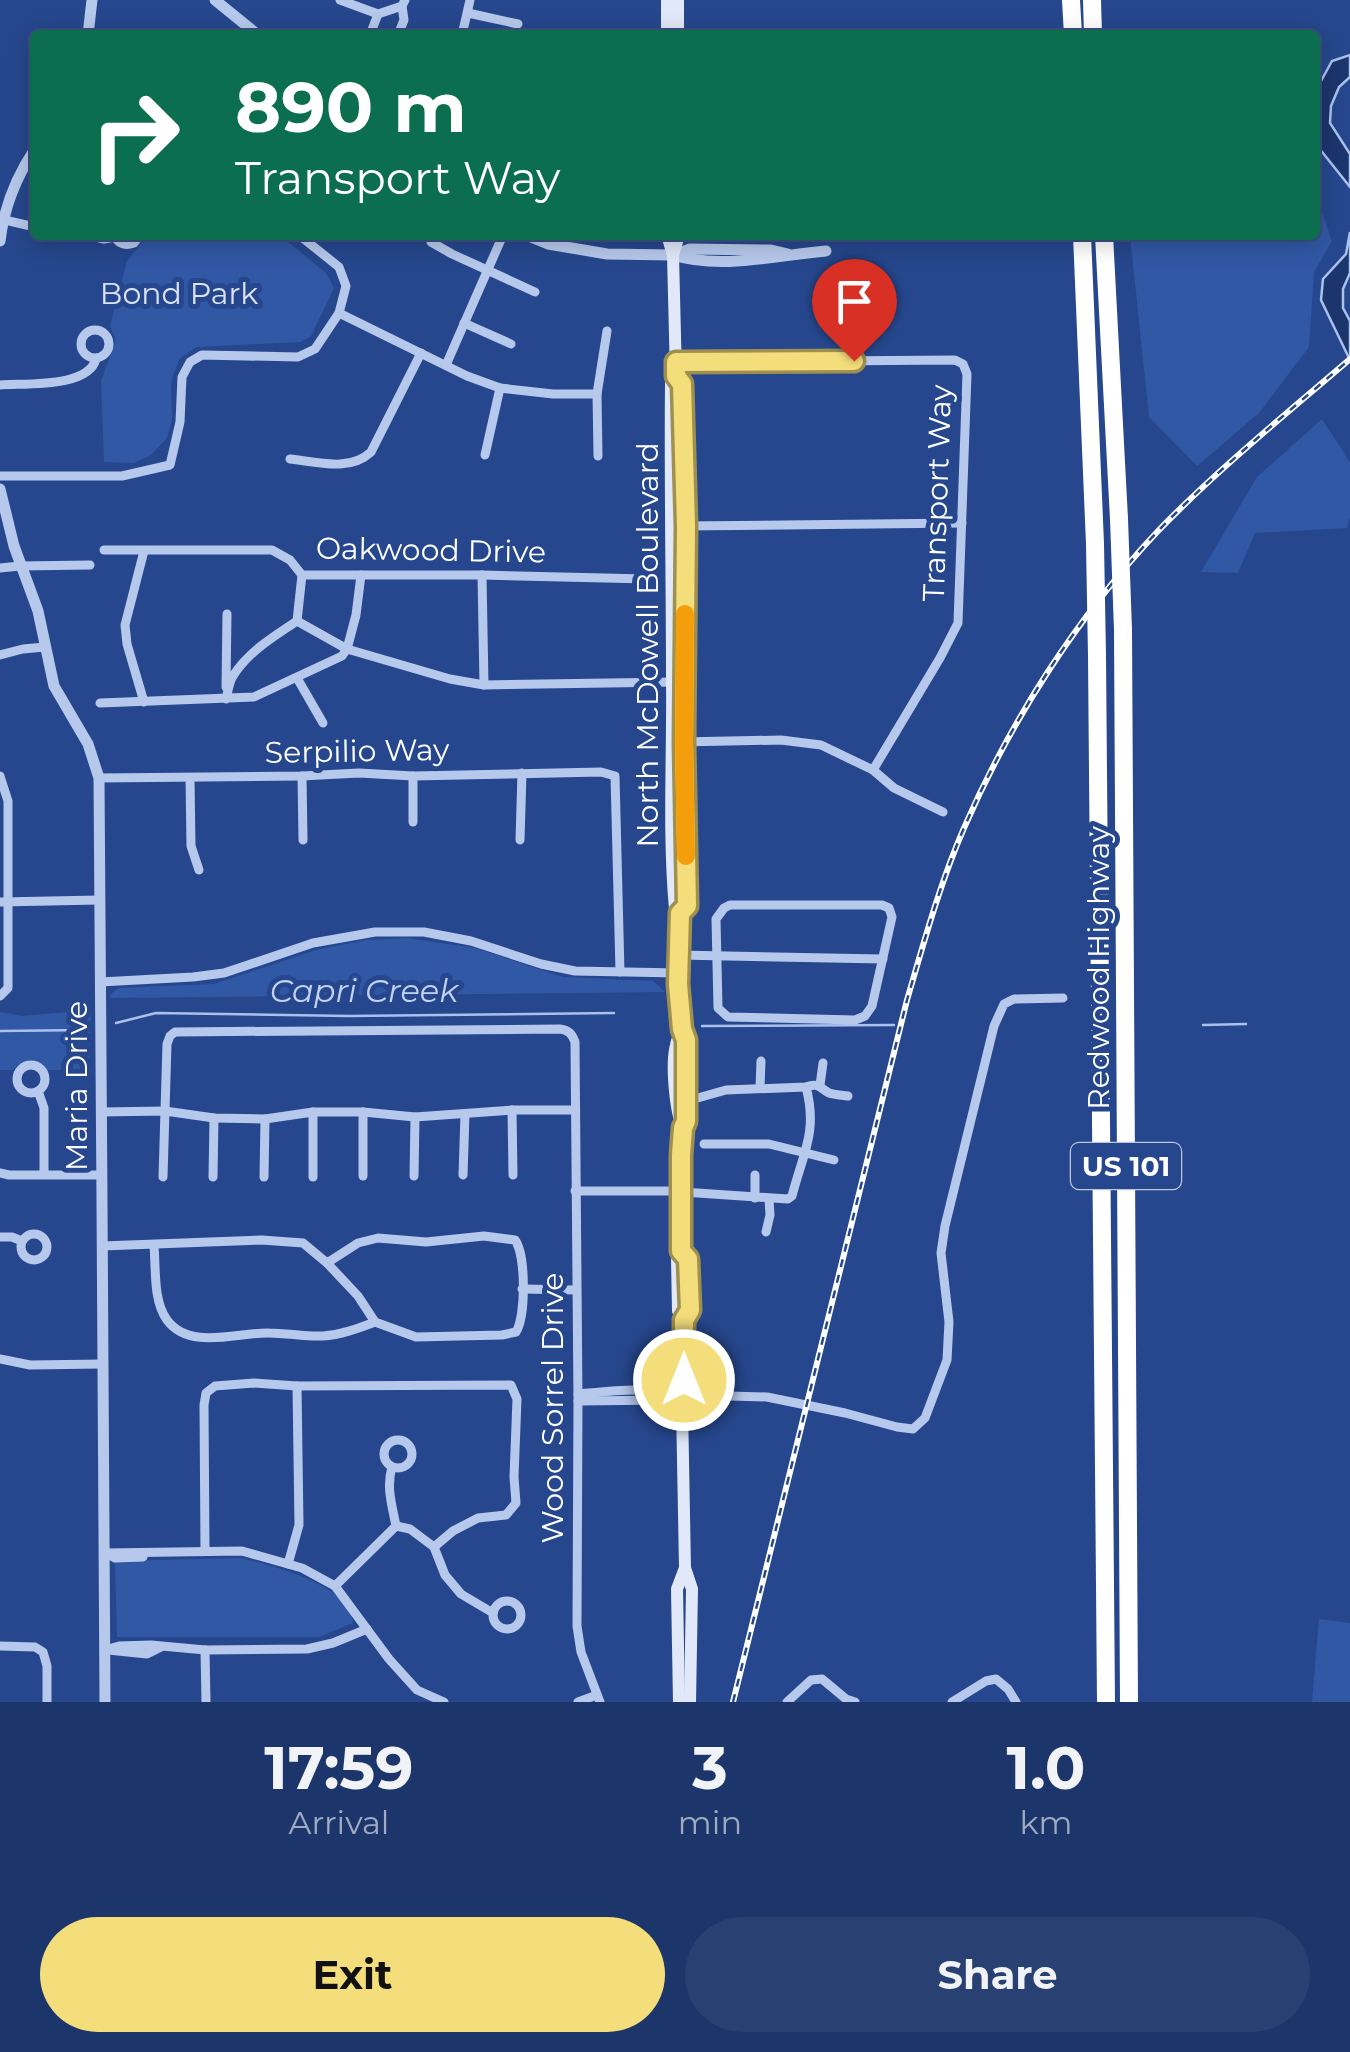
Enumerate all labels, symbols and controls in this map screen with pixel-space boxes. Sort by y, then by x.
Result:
text: 890 m [235,64,467,150]
icon: right [70,70,200,200]
text: Transport Way [235,150,560,205]
pin [812,259,897,362]
icon: arrive [827,274,882,329]
park label: Bond Park [100,275,258,312]
street label: Transport Way [915,383,959,602]
street label: North McDowell Boulevard [629,442,666,848]
street label: Oakwood Drive [316,529,546,571]
street label: Serpilio Way [264,731,450,771]
street label: Redwood Highway [1080,825,1117,1110]
water label: Capri Creek [270,971,460,1010]
street label: Maria Drive [58,1001,95,1171]
road number: US 101 [1071,1143,1181,1189]
street label: Wood Sorrel Drive [534,1273,571,1543]
position arrow [632,1328,736,1432]
text: 17:59 [264,1731,414,1804]
text: 3 [692,1731,728,1804]
text: 1.0 [1006,1731,1086,1804]
text: Arrival [288,1803,389,1842]
text: min [678,1803,742,1842]
text: km [1020,1803,1072,1842]
button: Exit [40,1917,665,2032]
button: Share [685,1917,1310,2032]

